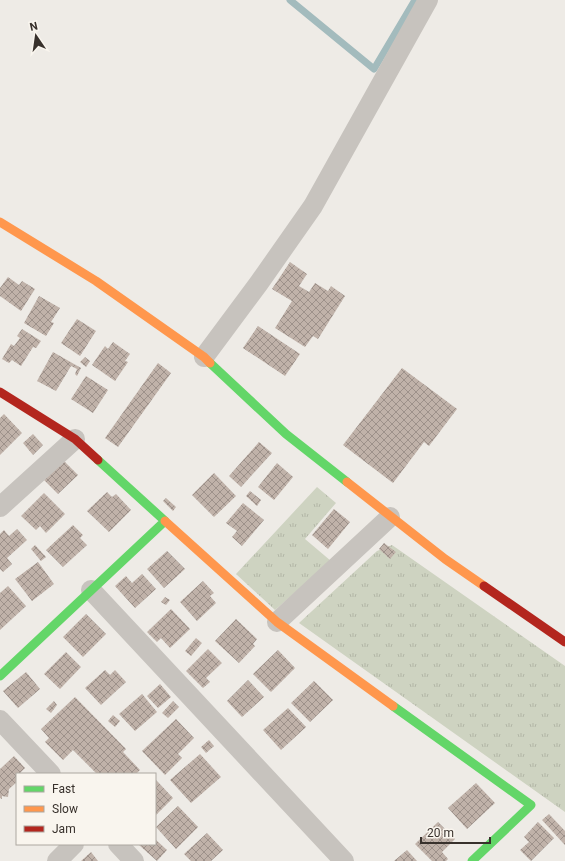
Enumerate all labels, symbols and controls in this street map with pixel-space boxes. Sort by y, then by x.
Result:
north arrow [16,16,56,56]
text: N [29,19,39,34]
legend [16,773,156,845]
text: Fast [52,782,75,796]
text: Slow [52,802,78,816]
scale bar [421,819,490,845]
text: Jam [52,822,76,836]
text: 20 m [427,826,454,840]

